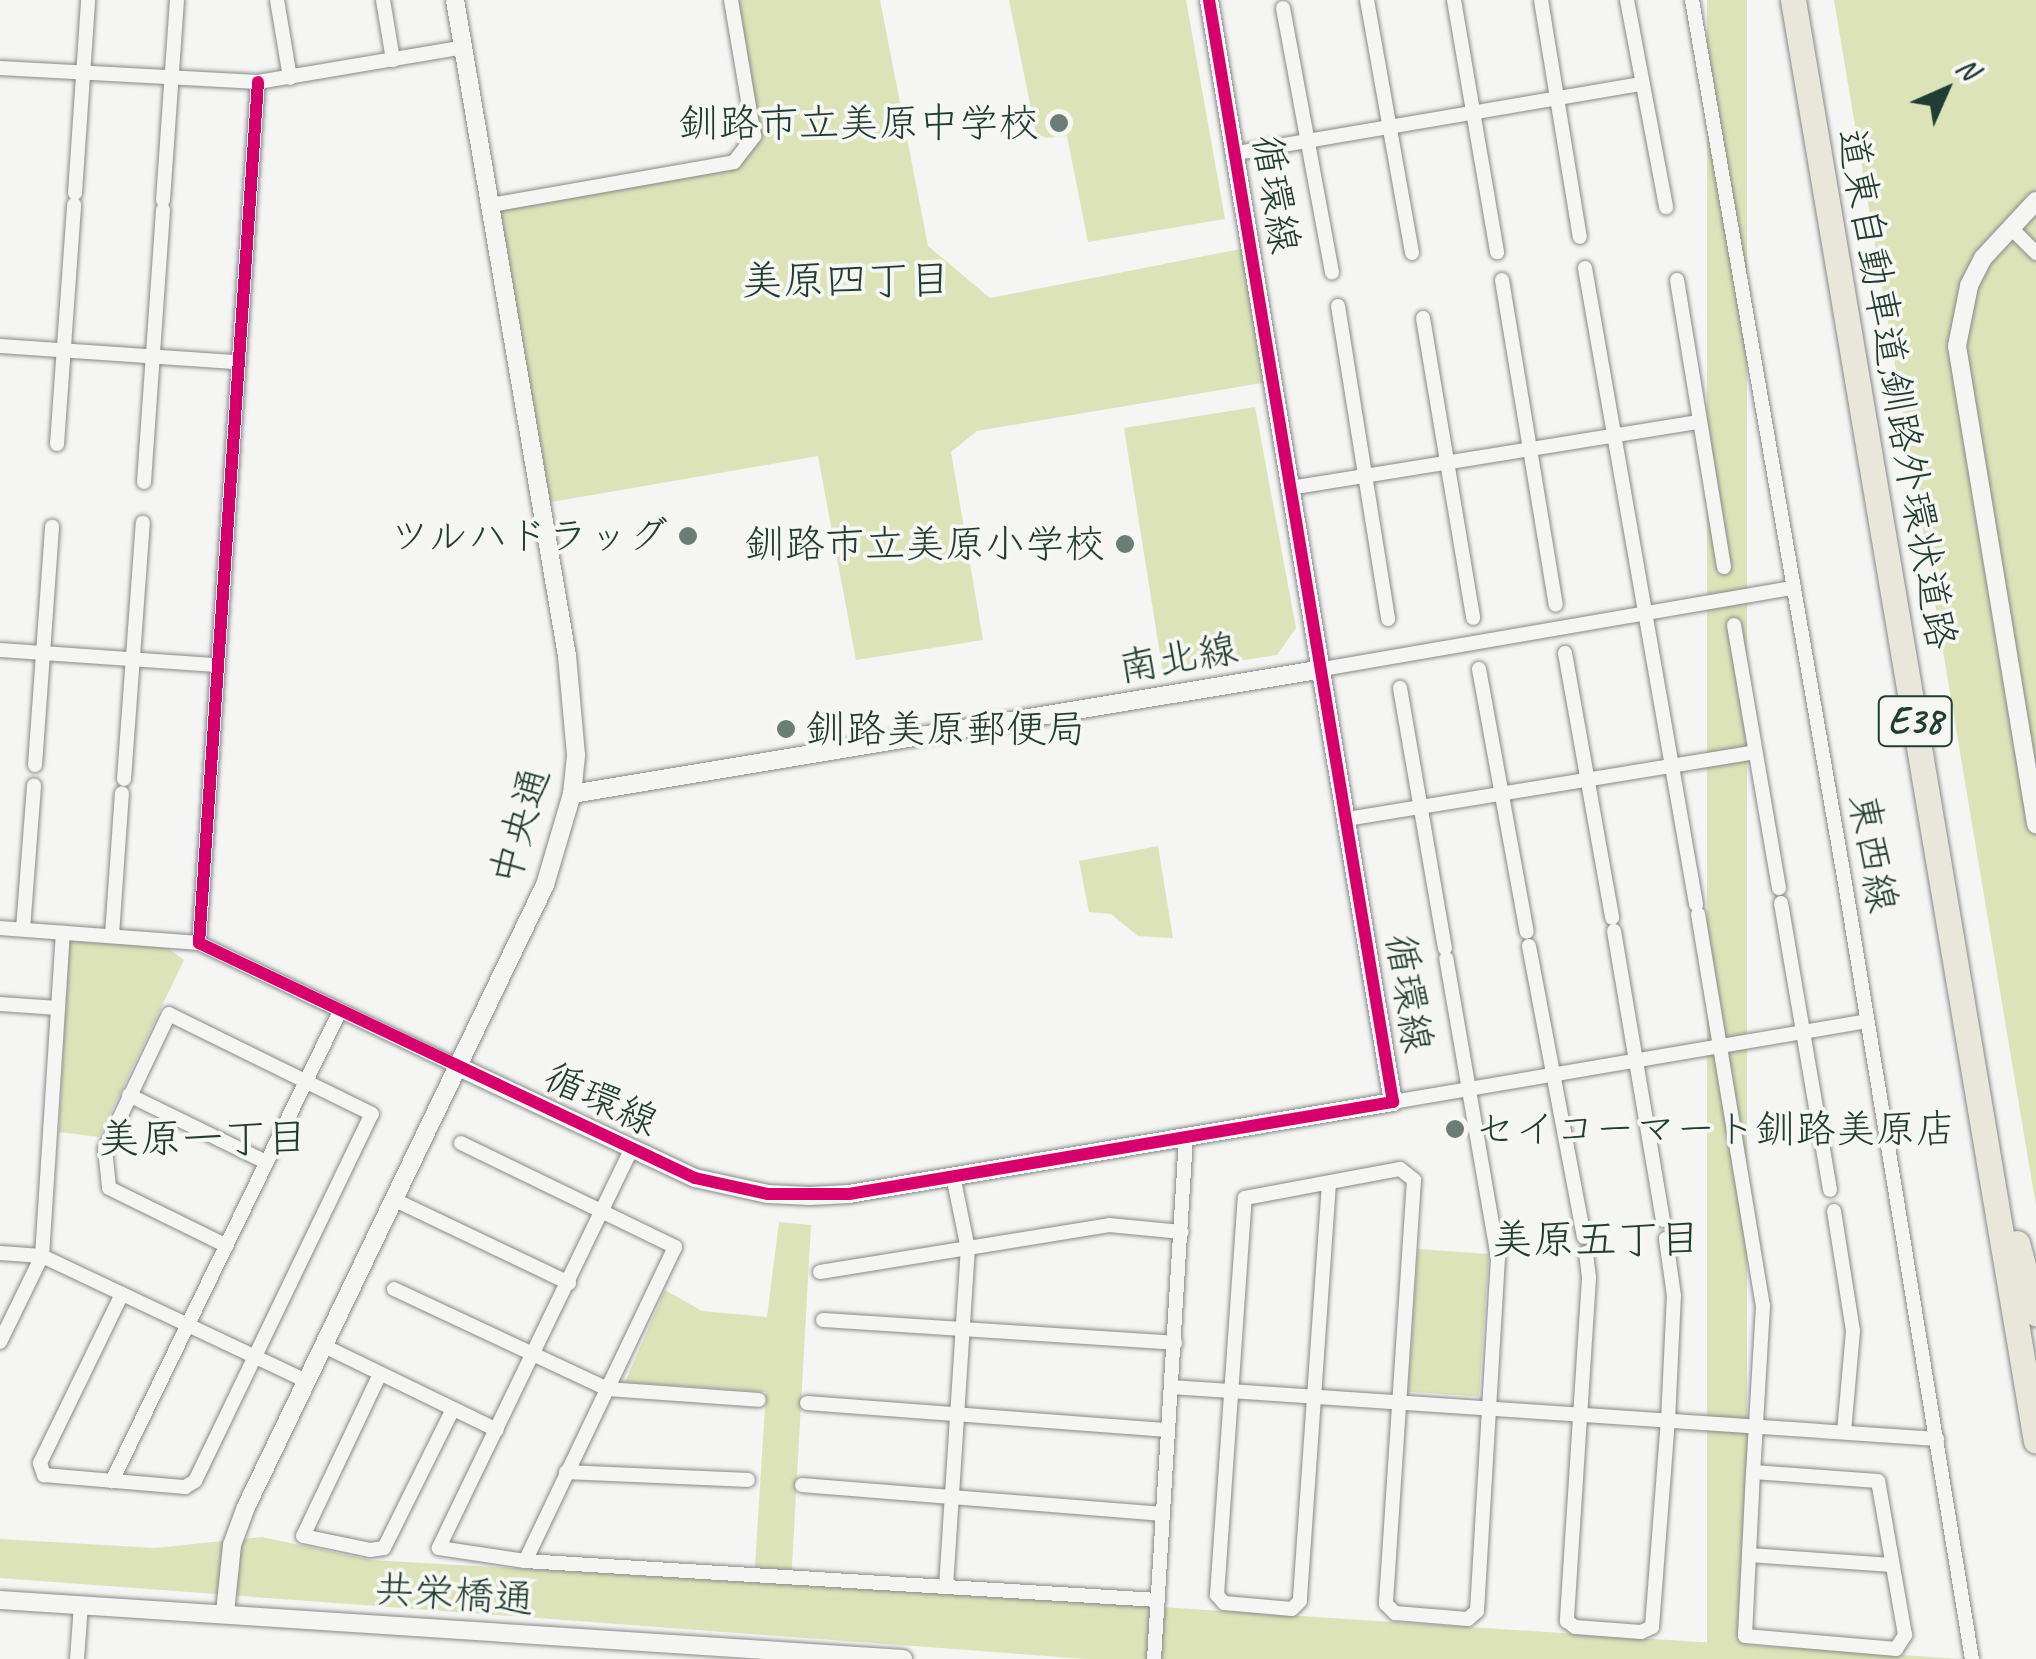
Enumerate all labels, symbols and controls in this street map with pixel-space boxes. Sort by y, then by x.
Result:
north arrow [1896,40,1996,140]
text: N [1949,50,1986,87]
place label: 釧路市立美原中学校 [679,99,1039,147]
marker: 釧路市立美原中学校 [1048,112,1070,134]
street label: 道東自動車道;釧路外環状道路 [1828,125,1966,653]
street label: 循環線 [1243,131,1309,257]
district label: 美原四丁目 [741,256,951,306]
place label: ツルハドラッグ [388,512,668,560]
place label: 釧路市立美原小学校 [745,520,1105,568]
marker: ツルハドラッグ [677,525,699,547]
marker: 釧路市立美原小学校 [1114,533,1136,555]
street label: 南北線 [1115,624,1241,692]
road number: E38 [1878,688,1952,754]
place label: 釧路美原郵便局 [806,705,1086,753]
marker: 釧路美原郵便局 [775,718,797,740]
street label: 中央通 [480,762,560,890]
street label: 東西線 [1839,790,1907,916]
street label: 循環線 [1376,930,1442,1056]
street label: 循環線 [536,1052,666,1146]
place label: セイコーマート釧路美原店 [1475,1105,1955,1153]
district label: 美原一丁目 [98,1114,308,1164]
marker: セイコーマート釧路美原店 [1444,1118,1466,1140]
district label: 美原五丁目 [1491,1215,1701,1265]
street label: 共栄橋通 [373,1564,535,1624]

